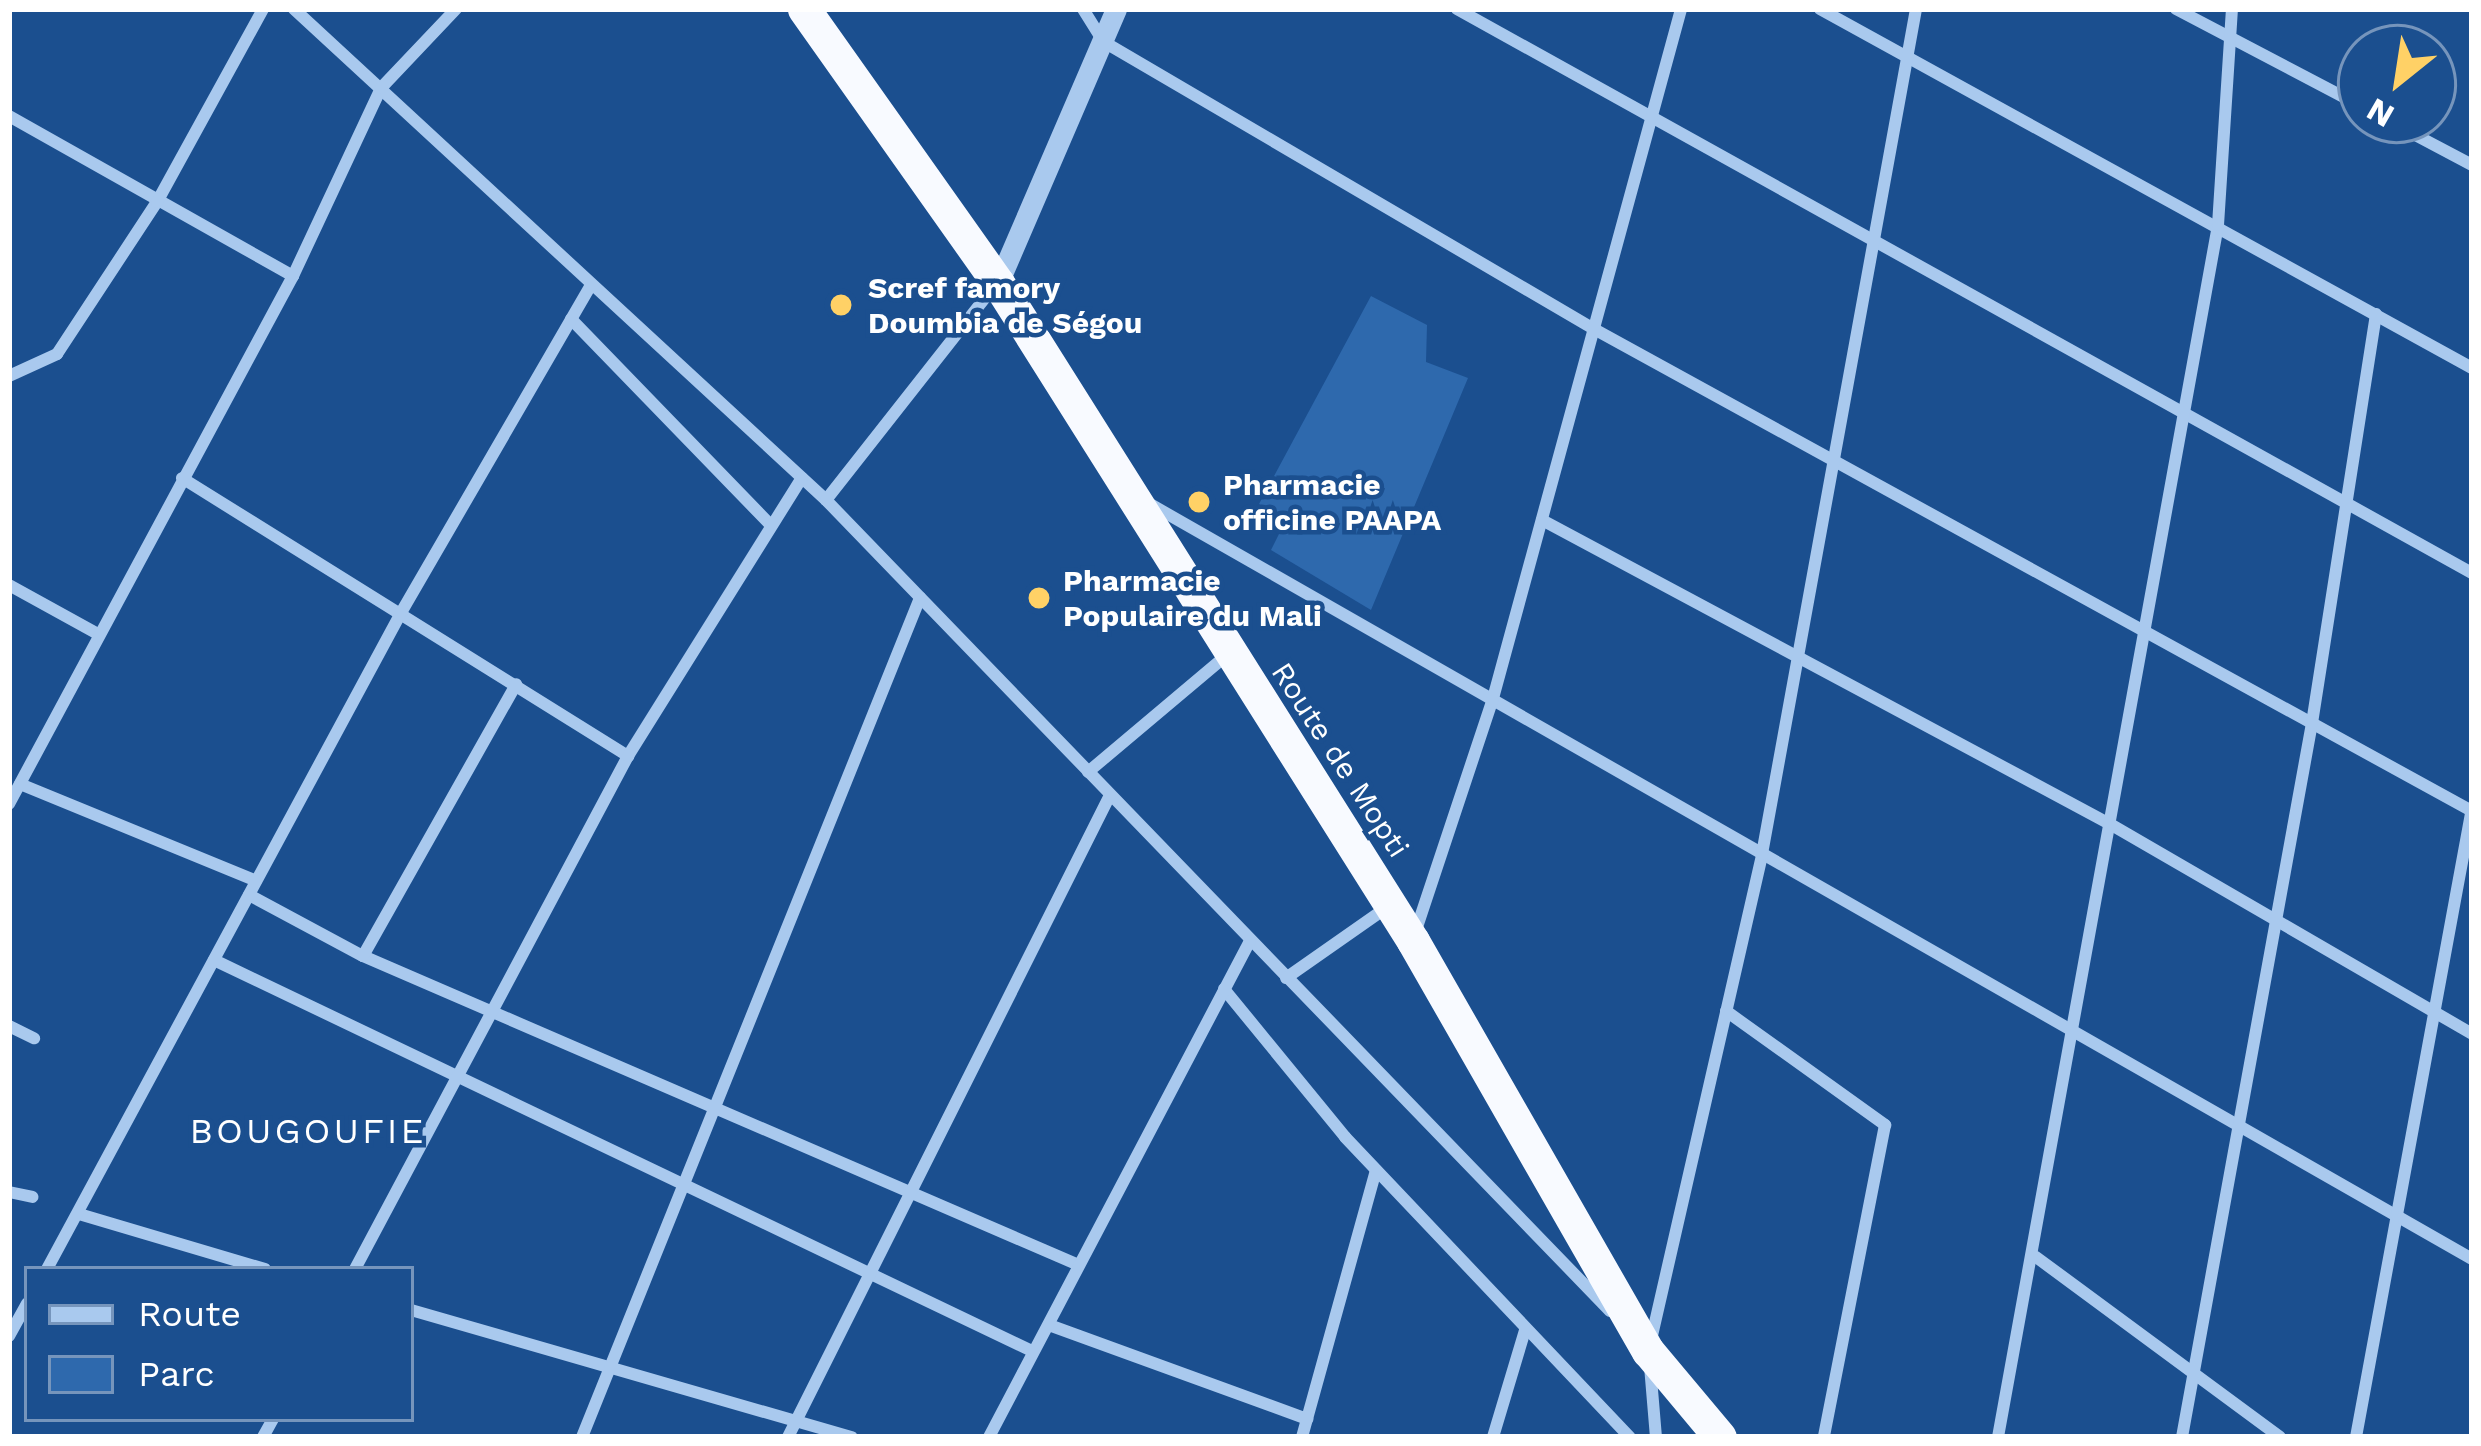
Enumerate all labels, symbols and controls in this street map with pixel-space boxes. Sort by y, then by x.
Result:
north arrow [2337,24,2457,144]
text: N [2360,90,2401,136]
place label: Scref famory Doumbia de Ségou [868,270,1143,340]
marker: Scref famory Doumbia de Ségou [825,289,857,321]
place label: Pharmacie officine PAAPA [1223,467,1441,538]
marker: Pharmacie officine PAAPA [1186,489,1212,515]
place label: Pharmacie Populaire du Mali [1063,563,1322,634]
marker: Pharmacie Populaire du Mali [1026,585,1052,611]
street label: Route de Mopti [1264,656,1416,864]
district label: BOUGOUFIE [190,1110,426,1154]
legend [24,1266,414,1422]
text: Route [138,1293,241,1335]
text: Parc [138,1353,215,1395]

